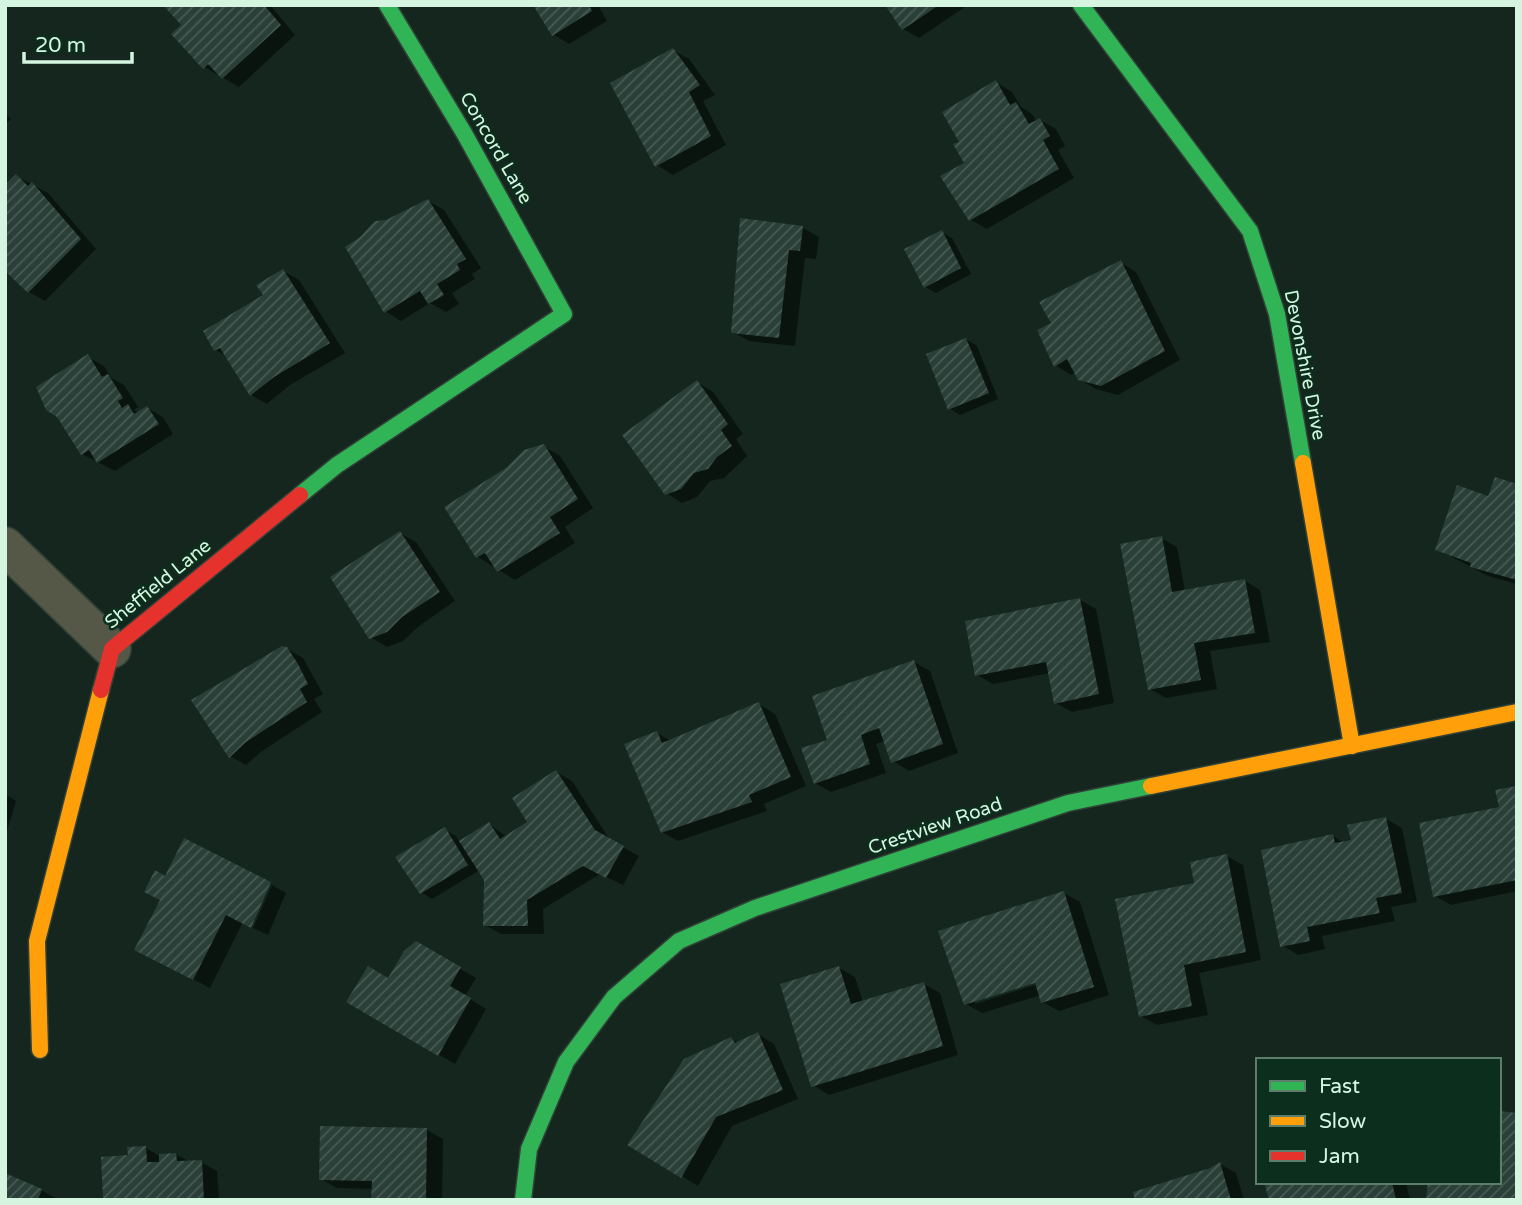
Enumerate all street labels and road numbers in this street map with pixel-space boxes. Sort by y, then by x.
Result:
street label: Concord Lane [455,88,537,208]
street label: Devonshire Drive [1280,288,1330,442]
street label: Sheffield Lane [101,535,215,633]
street label: Crestview Road [865,793,1005,859]

